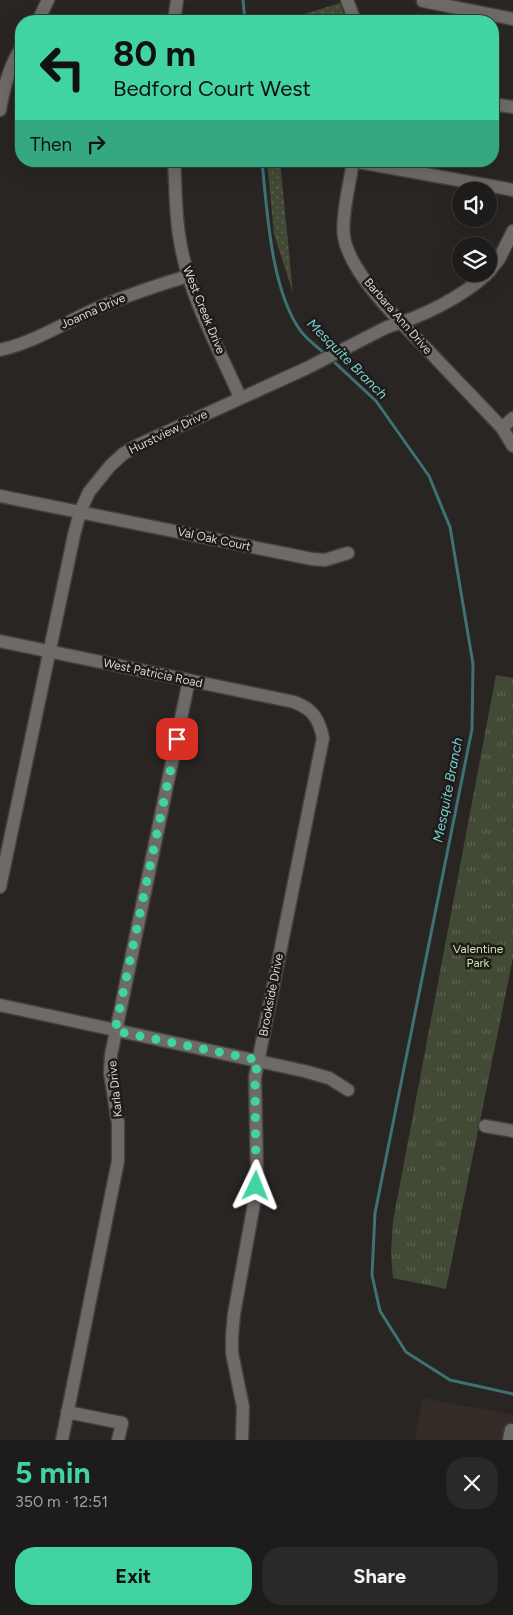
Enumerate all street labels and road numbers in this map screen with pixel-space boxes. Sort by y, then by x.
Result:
street label: West Creek Drive [180,264,228,356]
street label: Barbara Ann Drive [361,275,435,357]
street label: Joanna Drive [58,290,128,332]
street label: Hurstview Drive [127,407,210,457]
street label: Val Oak Court [176,524,252,554]
street label: West Patricia Road [102,656,204,690]
street label: Brookside Drive [256,952,286,1037]
street label: Karla Drive [105,1060,125,1118]

